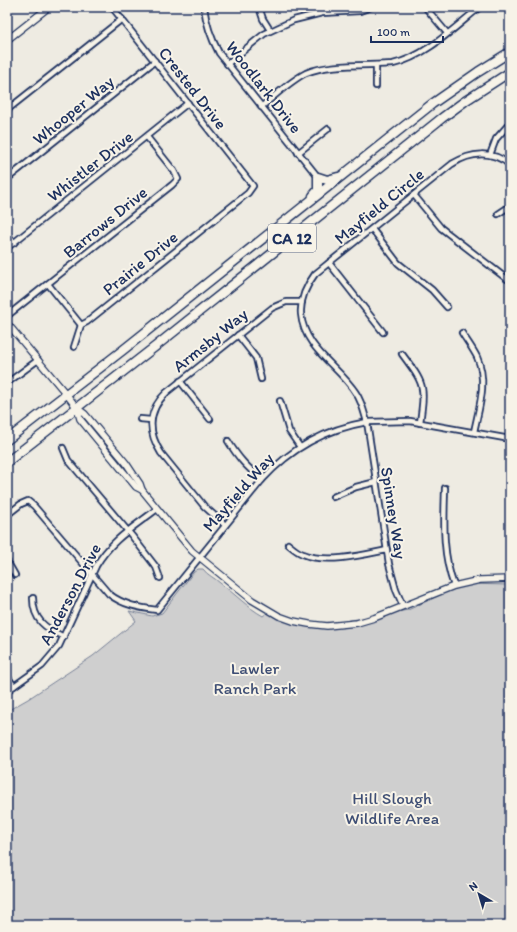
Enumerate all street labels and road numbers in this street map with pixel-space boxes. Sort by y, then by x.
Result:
street label: Woodlark Drive [222,37,306,137]
street label: Crested Drive [155,43,231,133]
street label: Whooper Way [28,71,118,149]
street label: Whistler Drive [43,126,137,206]
street label: Mayfield Circle [330,164,428,248]
street label: Barrows Drive [59,182,151,262]
road number: CA 12 [268,224,316,252]
street label: Prairie Drive [98,227,182,299]
street label: Armsby Way [169,304,251,376]
street label: Mayfield Way [198,448,278,536]
street label: Spinney Way [377,466,411,560]
street label: Anderson Drive [35,540,105,648]

